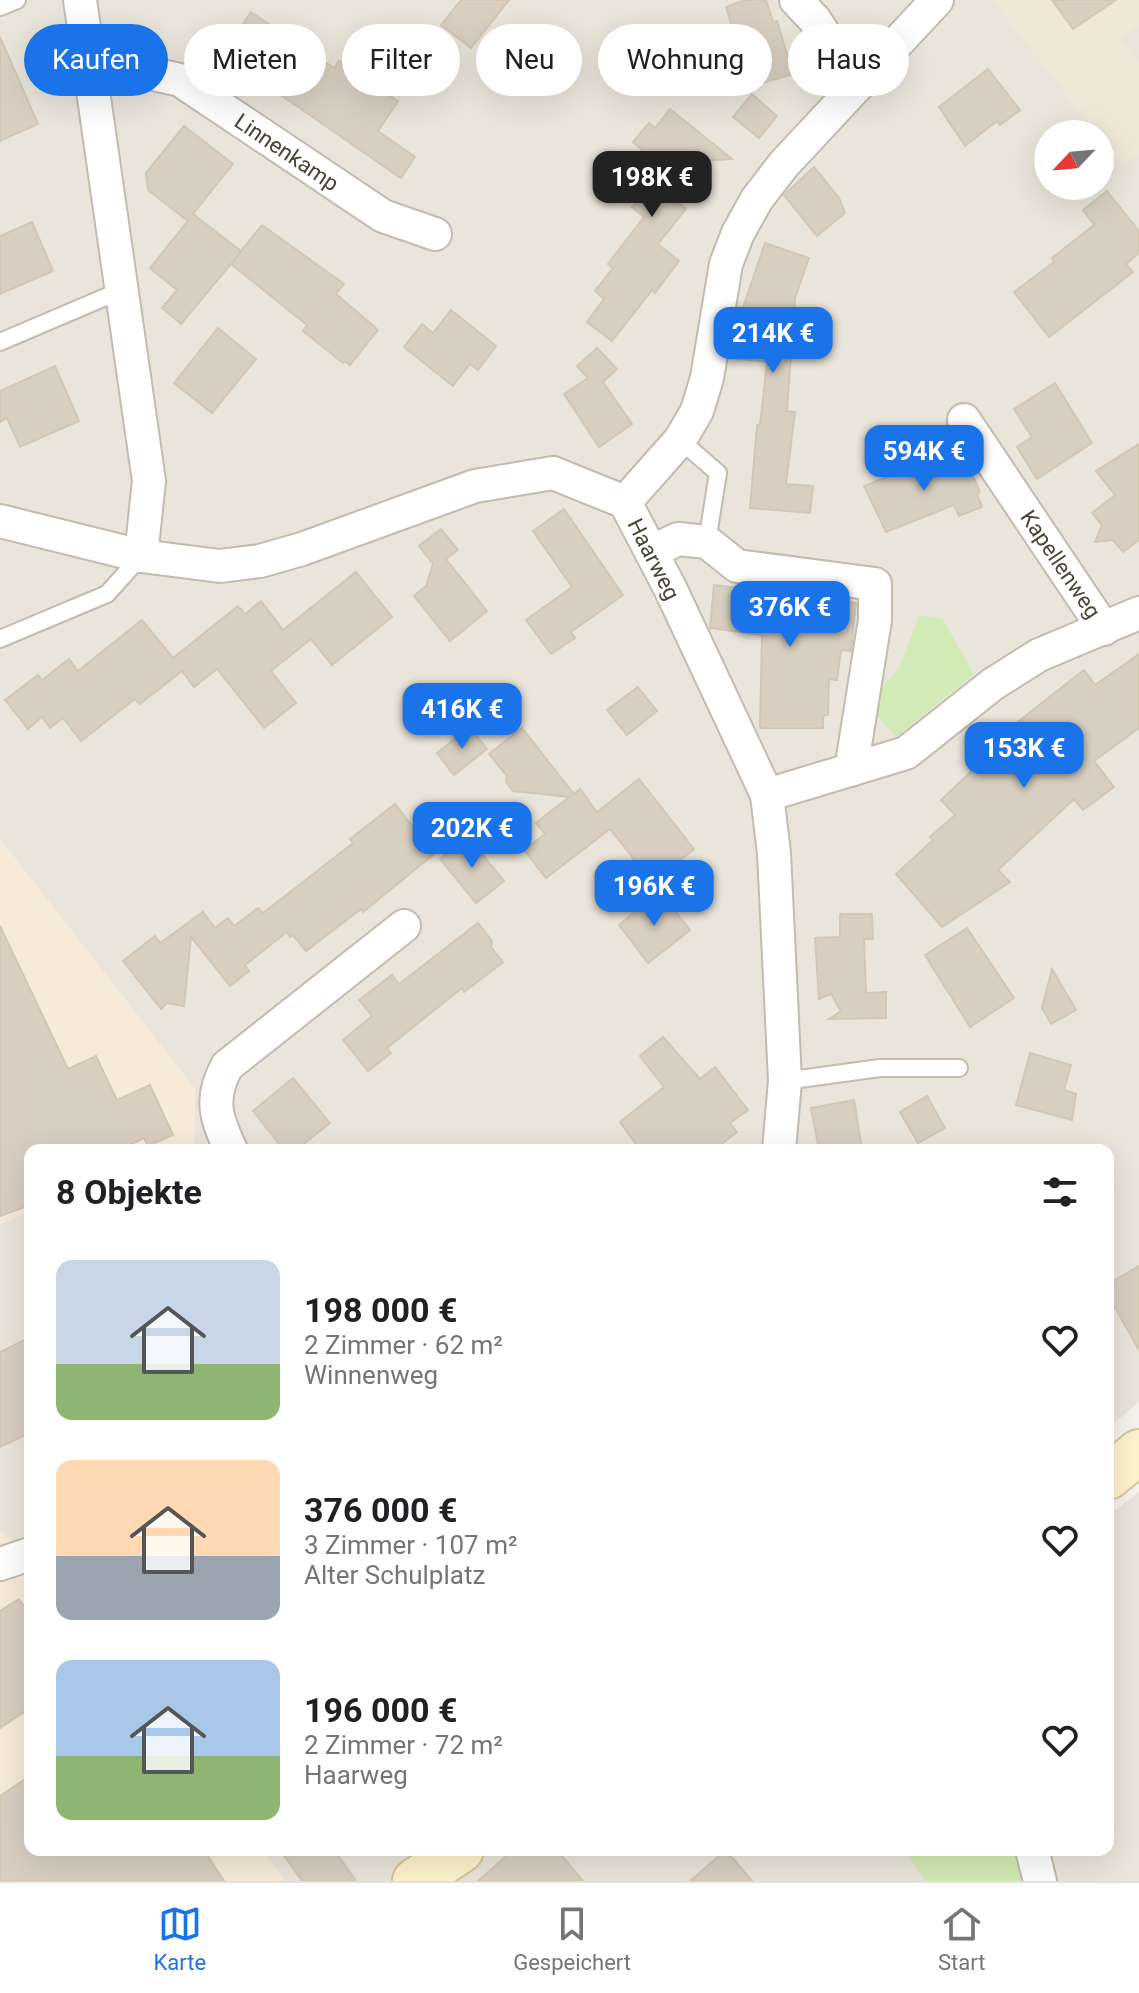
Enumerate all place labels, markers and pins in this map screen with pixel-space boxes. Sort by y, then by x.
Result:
pin: 198K € [587,151,717,219]
pin: 214K € [708,307,838,375]
pin: 594K € [859,425,989,493]
pin: 376K € [725,581,855,649]
pin: 416K € [397,683,527,751]
pin: 153K € [959,722,1089,790]
pin: 202K € [407,802,537,870]
pin: 196K € [589,860,719,928]

